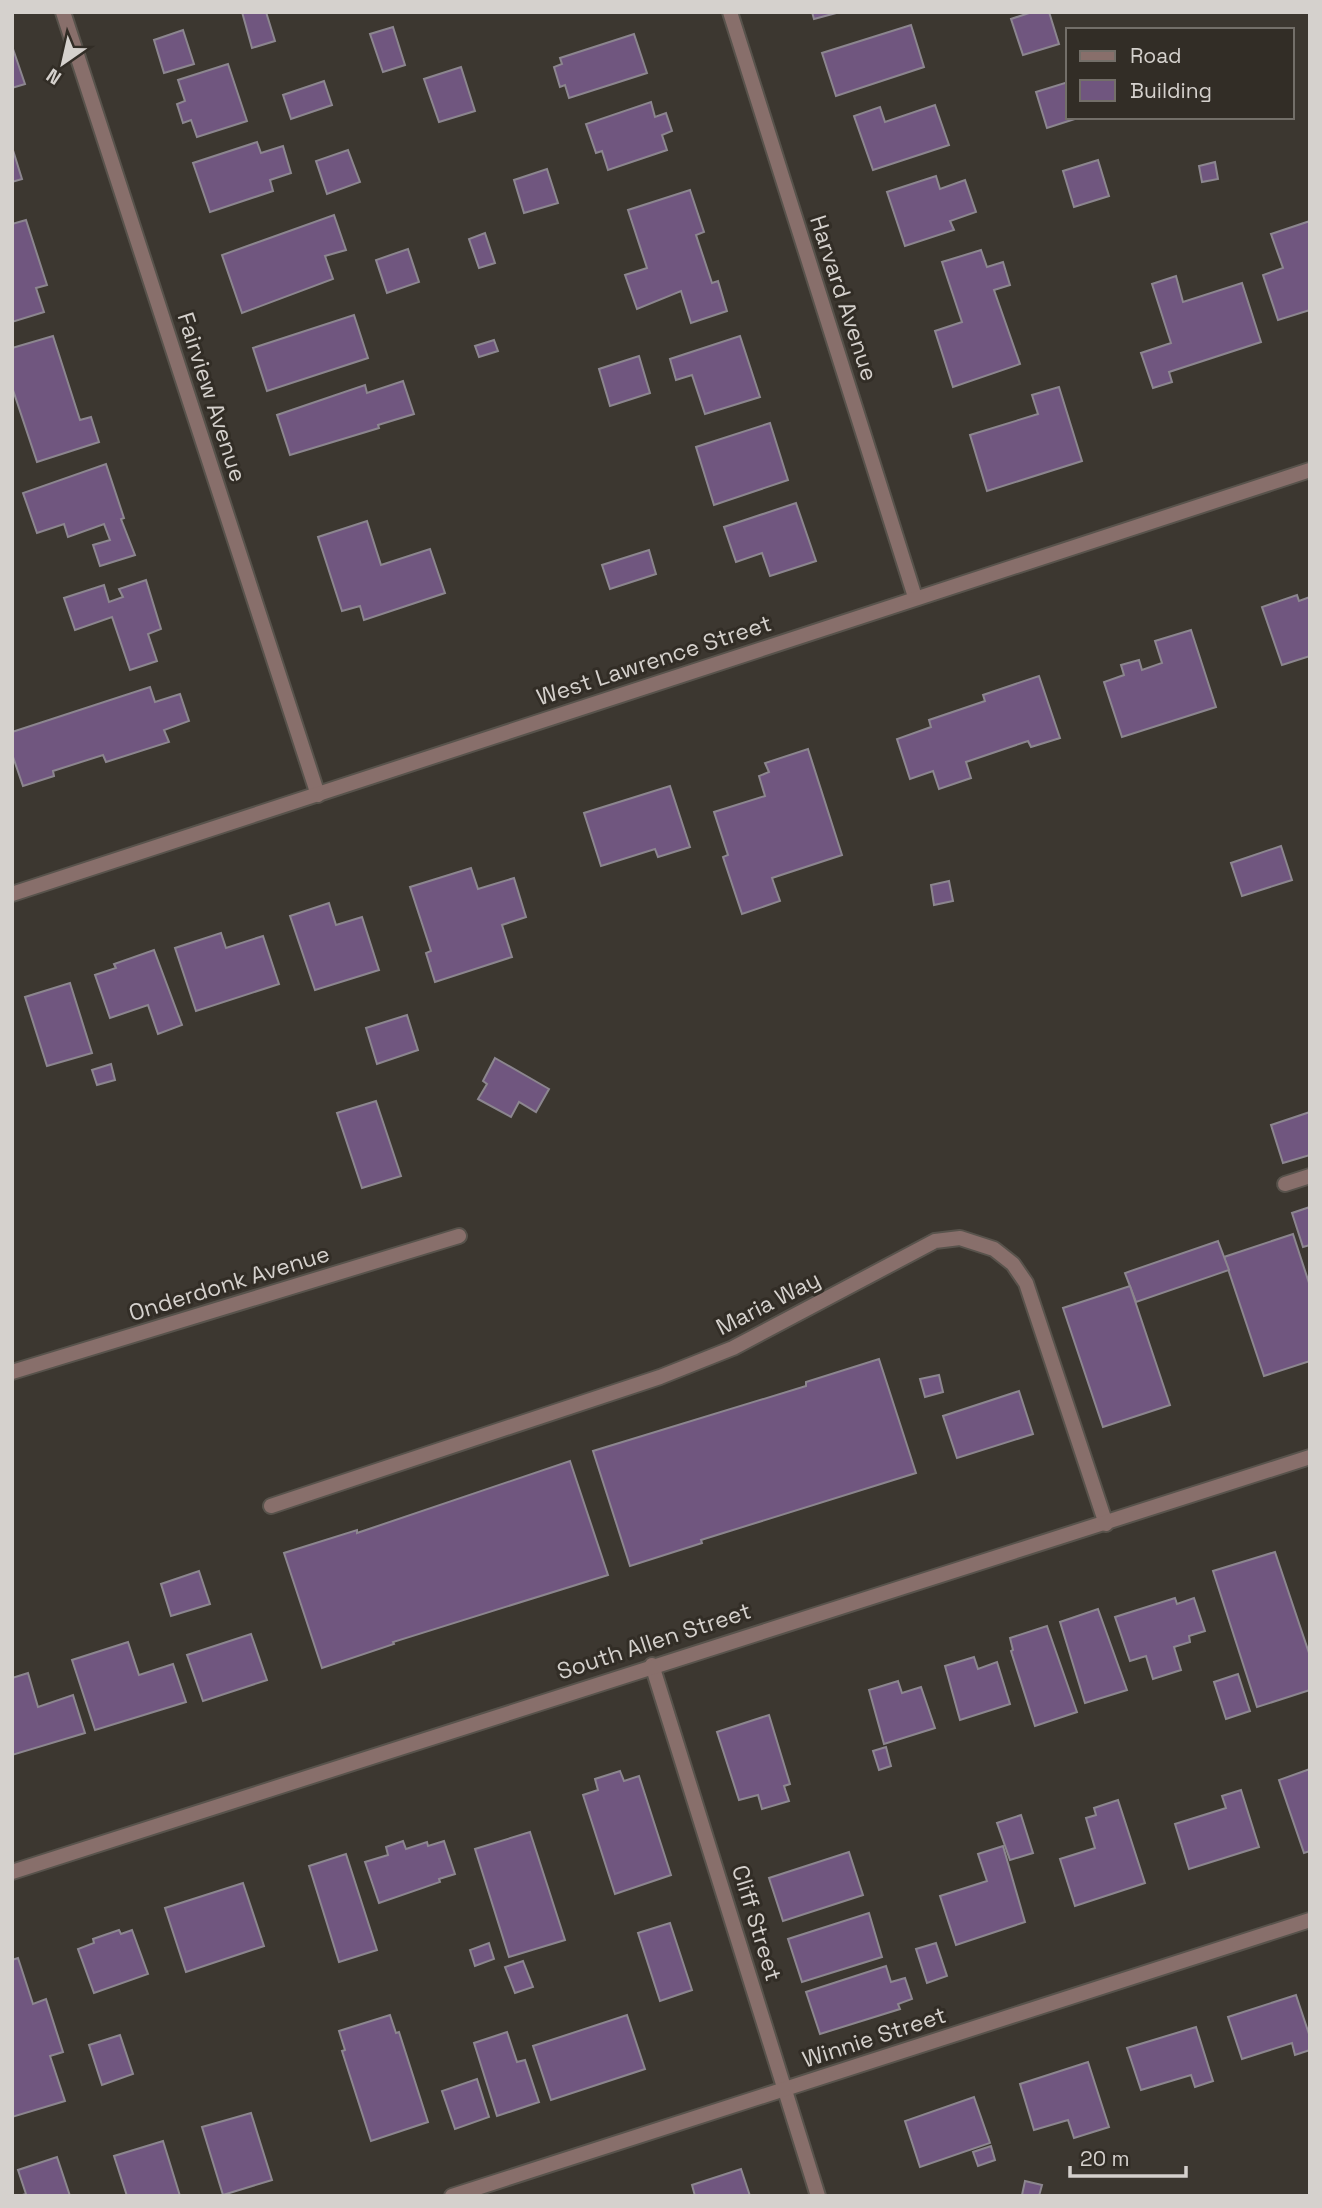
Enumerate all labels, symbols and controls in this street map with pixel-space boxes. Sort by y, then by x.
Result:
north arrow [28,28,98,98]
legend [1066,28,1294,119]
text: Road [1130,42,1182,69]
text: N [42,63,66,91]
text: Building [1130,77,1212,104]
street label: Harvard Avenue [803,211,885,385]
street label: Fairview Avenue [170,308,254,486]
street label: West Lawrence Street [533,608,775,712]
street label: Onderdonk Avenue [125,1238,333,1328]
street label: Maria Way [711,1264,825,1342]
street label: South Allen Street [553,1595,755,1687]
street label: Cliff Street [725,1861,789,1985]
street label: Winnie Street [798,2000,950,2074]
scale bar [1070,2134,1186,2178]
text: 20 m [1080,2145,1130,2172]

